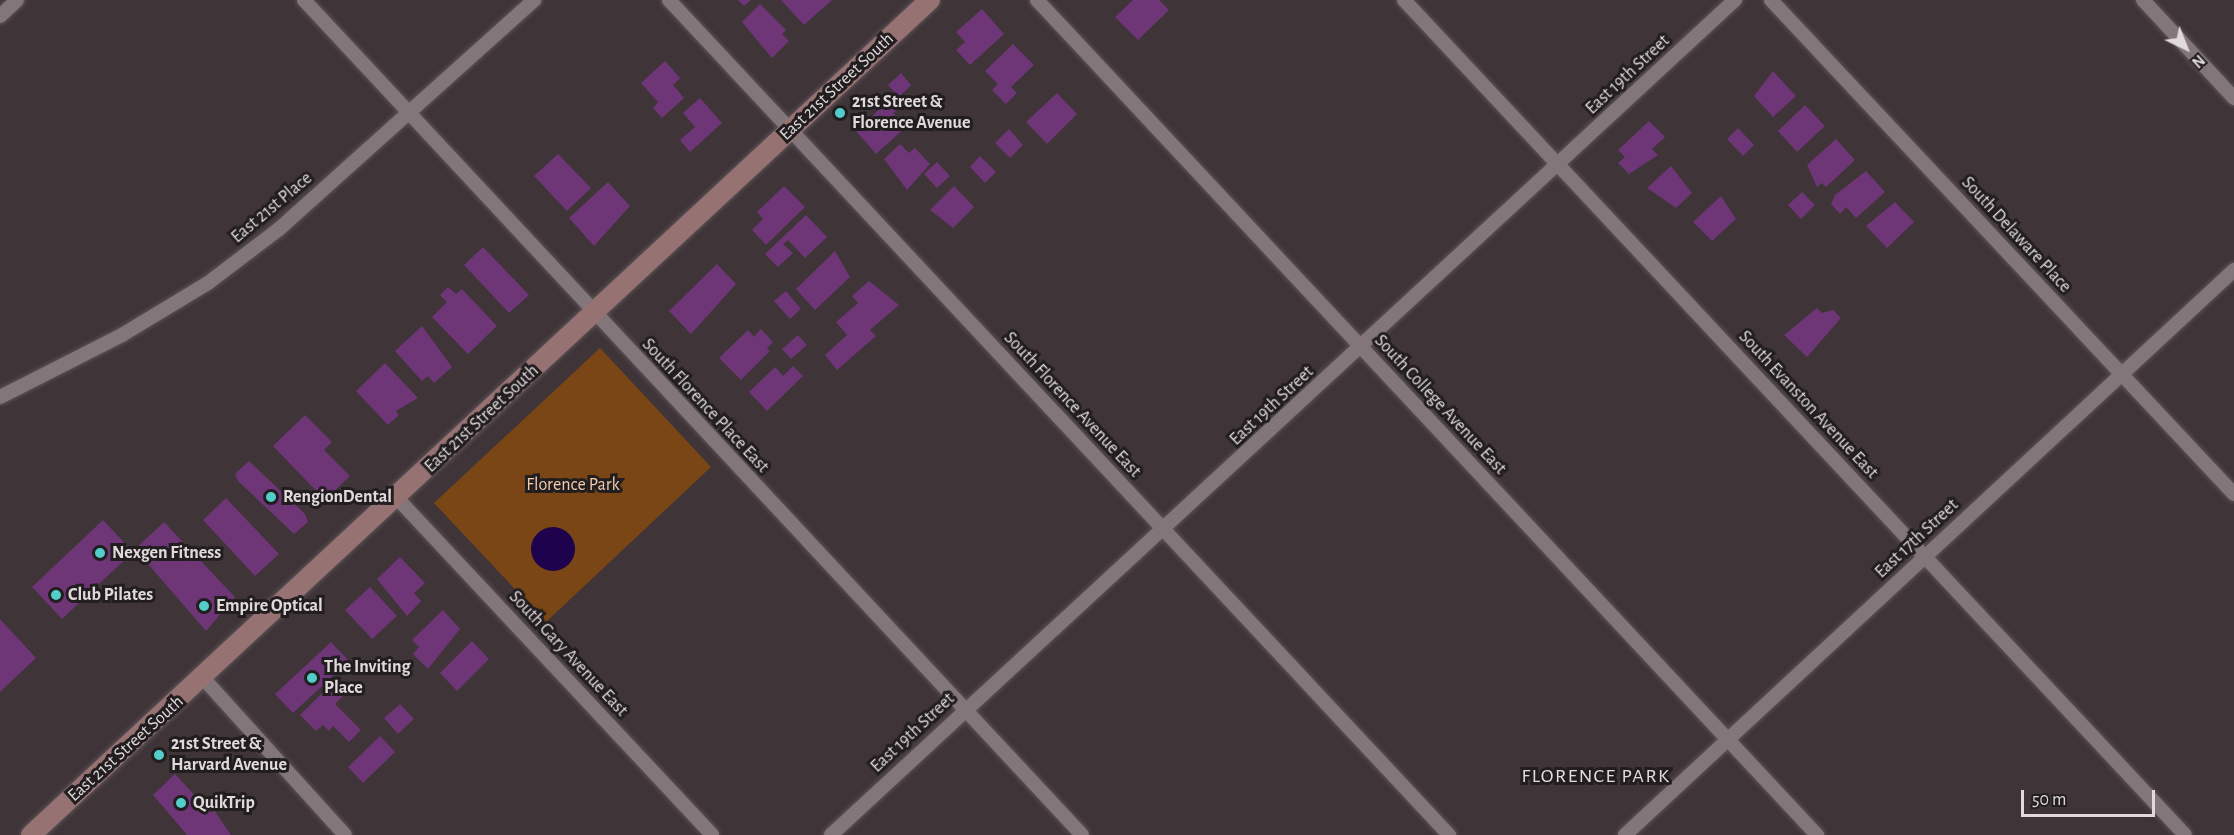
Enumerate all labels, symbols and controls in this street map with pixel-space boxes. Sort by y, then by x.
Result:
north arrow [2156,18,2216,78]
street label: East 21st Street South [775,29,899,145]
street label: East 19th Street [1581,31,1675,119]
text: N [2189,52,2208,71]
place label: 21st Street & Florence Avenue [852,92,970,134]
marker: 21st Street & Florence Avenue [833,106,847,120]
street label: East 21st Place [227,168,317,248]
street label: South Delaware Place [1957,172,2075,298]
street label: South Evanston Avenue East [1734,326,1882,484]
street label: South Florence Avenue East [999,328,1145,482]
street label: South College Avenue East [1370,331,1510,479]
street label: South Florence Place East [637,334,773,478]
street label: East 21st Street South [420,361,544,477]
street label: East 19th Street [1225,362,1319,450]
park label: Florence Park [526,474,620,496]
place label: RengionDental [283,486,392,508]
marker: RengionDental [264,490,278,504]
street label: East 17th Street [1871,495,1963,583]
place label: Nexgen Fitness [112,542,221,564]
marker: Nexgen Fitness [93,546,107,560]
place label: Club Pilates [68,584,153,606]
street label: South Gary Avenue East [504,587,632,721]
marker: Club Pilates [49,588,63,602]
place label: Empire Optical [216,595,323,617]
marker: Empire Optical [197,599,211,613]
place label: The Inviting Place [324,657,410,700]
marker: The Inviting Place [305,671,319,685]
street label: East 19th Street [866,689,960,777]
street label: East 21st Street South [64,691,188,807]
place label: 21st Street & Harvard Avenue [171,734,287,777]
marker: 21st Street & Harvard Avenue [152,748,166,762]
district label: FLORENCE PARK [1522,764,1670,788]
scale bar [2024,778,2158,816]
text: 50 m [2032,791,2066,809]
place label: QuikTrip [193,792,255,814]
marker: QuikTrip [174,796,188,810]

